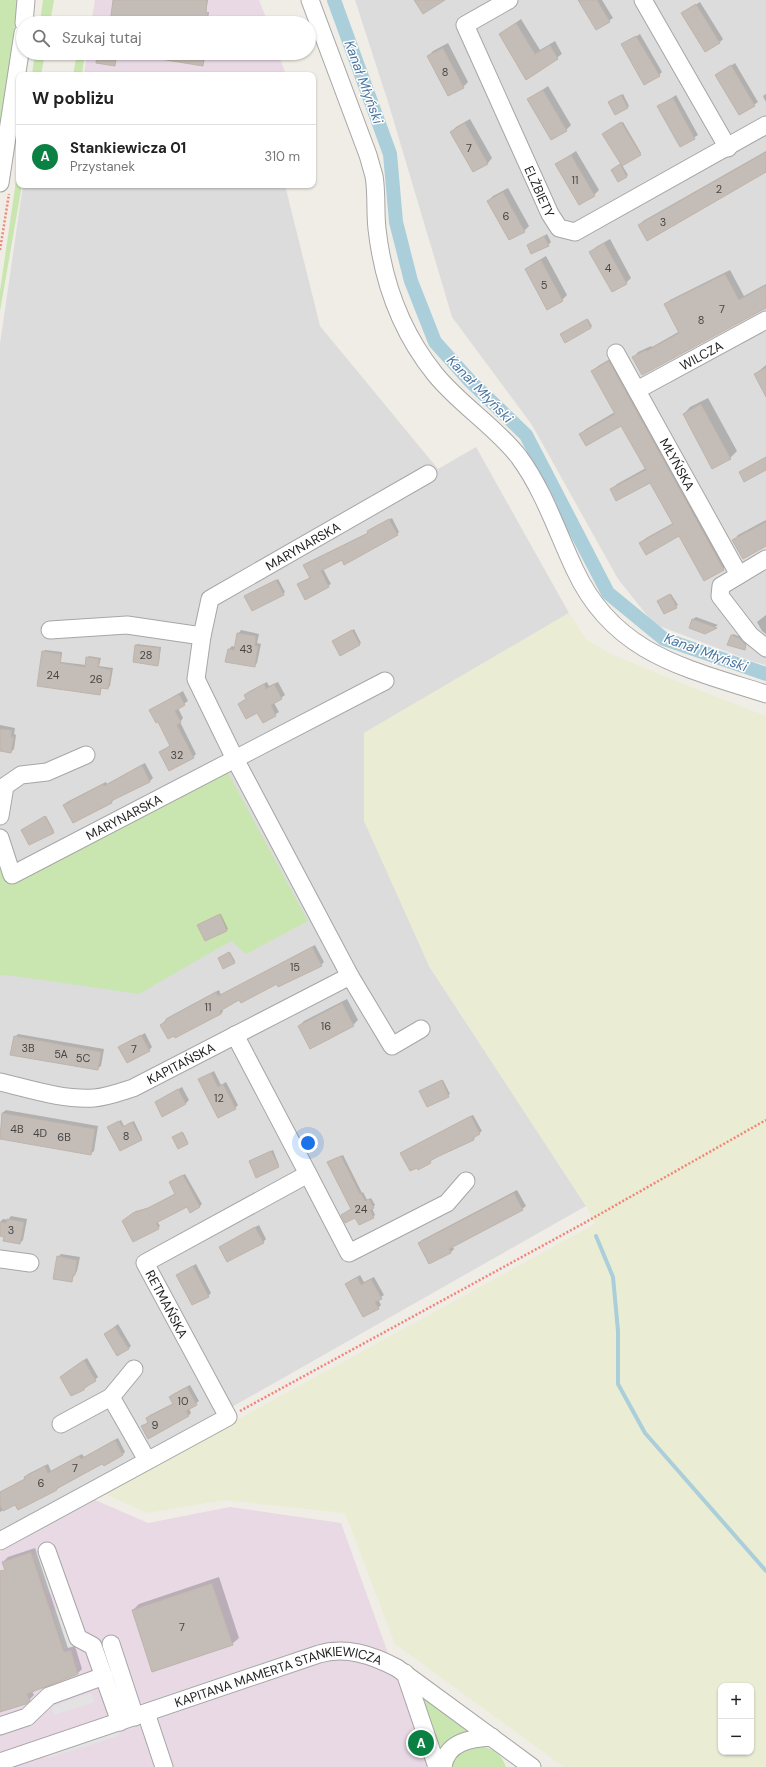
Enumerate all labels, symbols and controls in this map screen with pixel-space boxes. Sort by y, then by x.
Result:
search box [16,16,316,60]
icon: search [30,27,52,49]
text: Szukaj tutaj [62,28,142,48]
water label: Kanał Młyński [341,38,388,127]
house number: 8 [442,65,448,79]
text: W pobliżu [32,87,114,109]
text: Stankiewicza 01 [70,138,186,158]
house number: 7 [466,141,472,155]
text: A [40,148,50,165]
text: 310 m [265,148,300,165]
text: Przystanek [70,158,135,175]
street label: ELŻBIETY [520,163,558,220]
house number: 11 [572,173,578,187]
house number: 2 [716,182,722,196]
house number: 6 [503,209,510,223]
house number: 3 [660,215,666,229]
house number: 4 [605,261,612,275]
house number: 5 [541,278,548,292]
house number: 7 [719,302,725,316]
house number: 8 [698,313,704,327]
street label: WILCZA [677,337,726,374]
water label: Kanał Młyński [443,351,517,427]
street label: MŁYŃSKA [656,435,699,494]
street label: MARYNARSKA [262,518,344,574]
water label: Kanał Młyński [662,629,751,676]
house number: 43 [239,642,253,656]
house number: 28 [140,648,152,662]
house number: 24 [47,668,60,682]
house number: 26 [89,672,103,686]
house number: 32 [171,748,183,762]
street label: MARYNARSKA [83,790,165,844]
house number: 15 [290,960,300,974]
house number: 11 [205,1000,211,1014]
house number: 16 [321,1019,331,1033]
street label: KAPITAŃSKA [144,1039,218,1088]
house number: 3B [21,1041,35,1055]
house number: 7 [131,1042,137,1056]
house number: 5A [54,1047,68,1061]
house number: 5C [76,1051,90,1065]
house number: 12 [214,1091,224,1105]
house number: 4B [10,1122,24,1136]
house number: 4D [33,1126,48,1140]
house number: 8 [123,1129,129,1143]
house number: 6B [57,1130,71,1144]
your location [298,1133,318,1153]
house number: 24 [355,1202,368,1216]
house number: 3 [8,1223,14,1237]
street label: RETMAŃSKA [142,1267,193,1342]
house number: 10 [178,1394,188,1408]
house number: 9 [152,1418,159,1432]
house number: 7 [72,1461,78,1475]
house number: 6 [38,1476,45,1490]
house number: 7 [179,1620,185,1634]
street label: KAPITANA MAMERTA STANKIEWICZA [172,1643,385,1711]
map controls [718,1683,754,1755]
button: + [718,1683,754,1719]
button: − [718,1719,754,1755]
pin: A [408,1728,434,1758]

